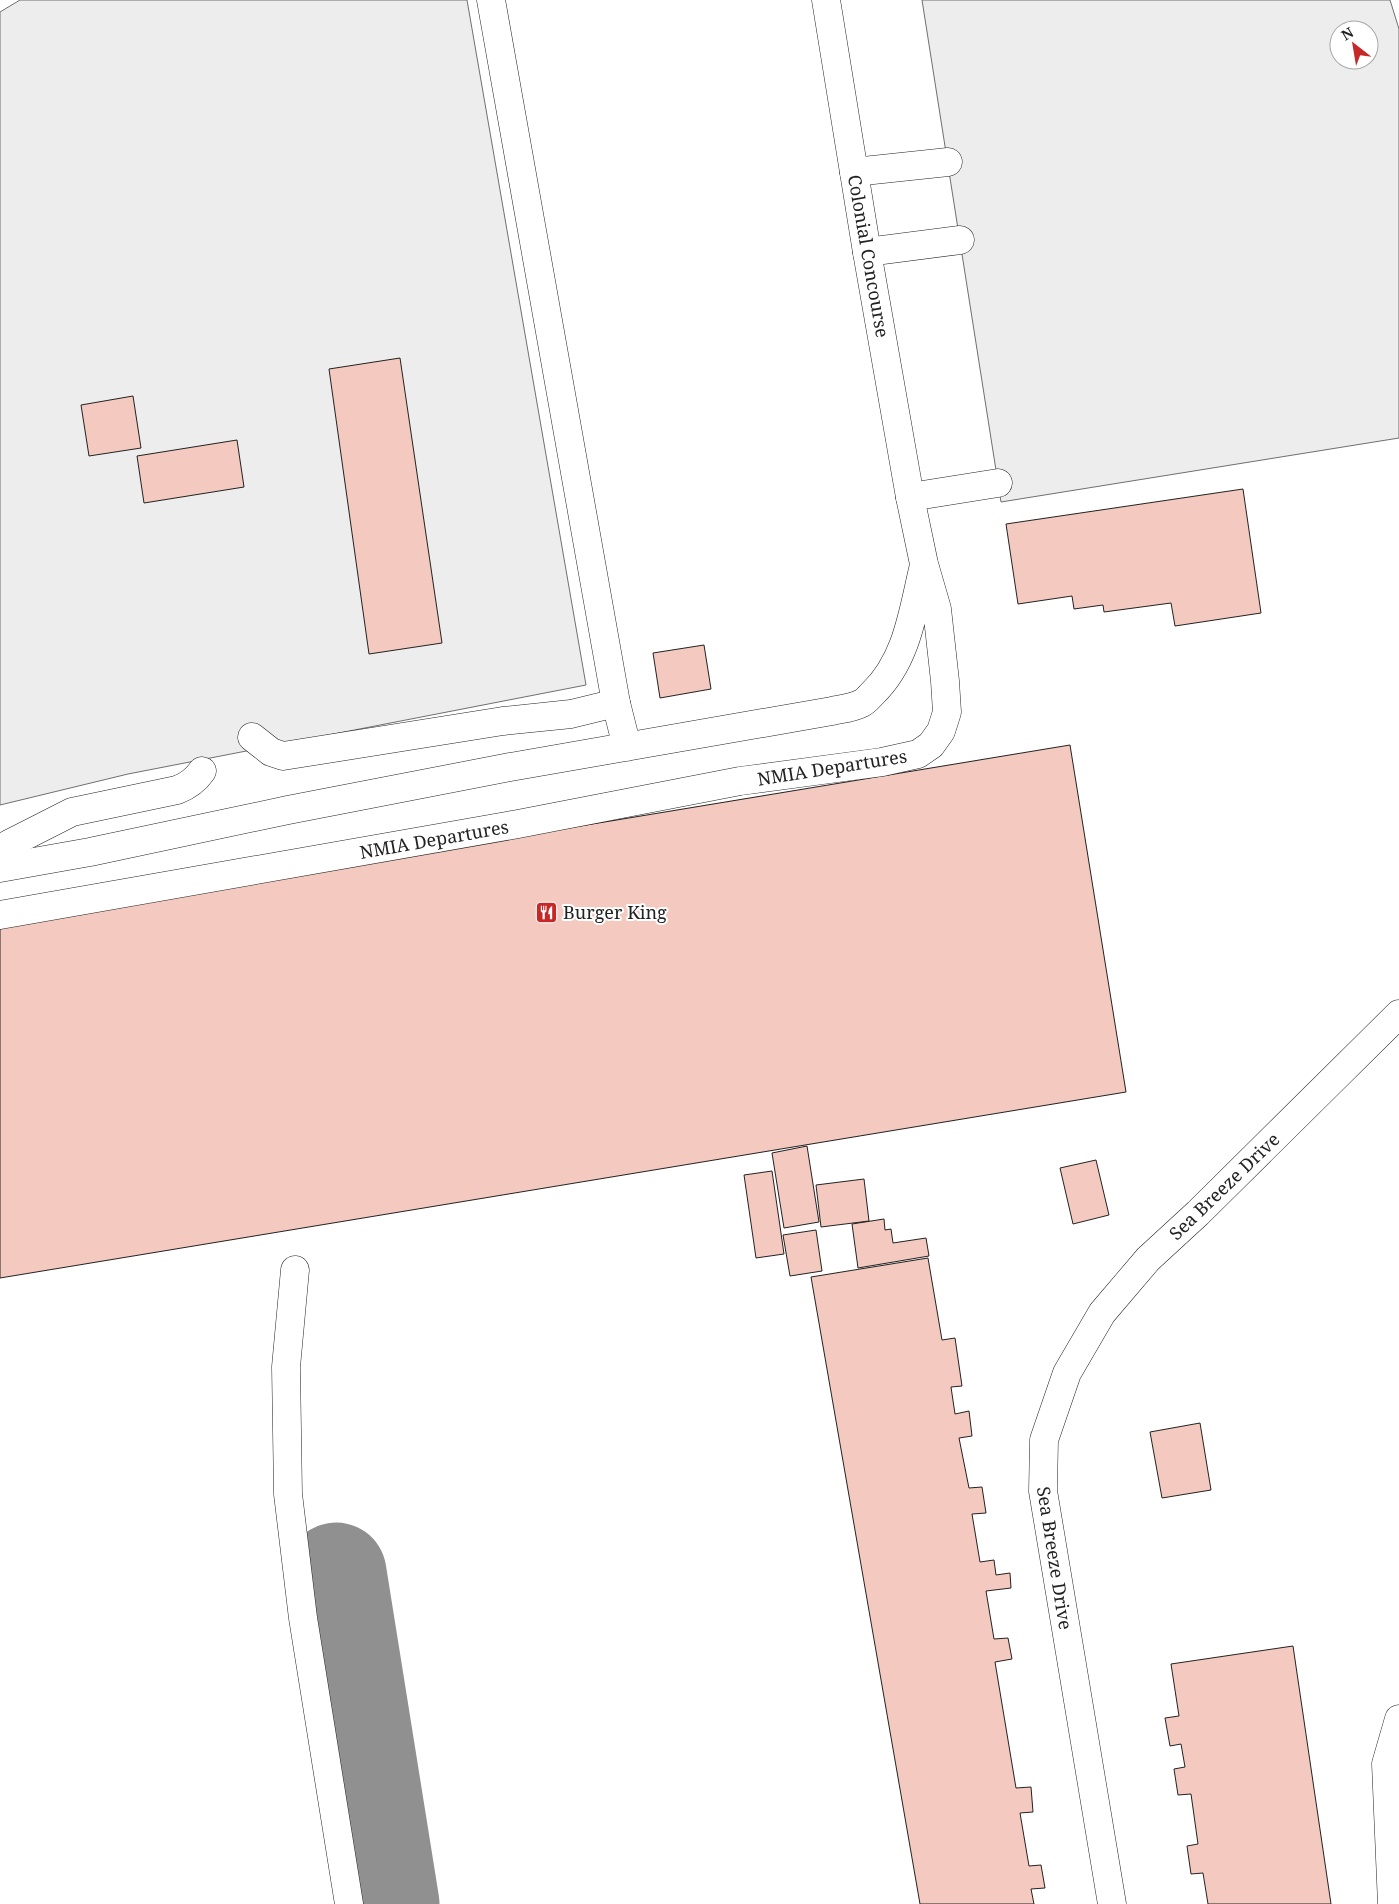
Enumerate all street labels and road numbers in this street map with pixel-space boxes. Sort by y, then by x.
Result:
street label: Colonial Concourse [843,173,895,339]
street label: NMIA Departures [756,743,908,791]
street label: NMIA Departures [358,814,510,864]
street label: Sea Breeze Drive [1164,1127,1284,1245]
street label: Sea Breeze Drive [1032,1485,1078,1631]

